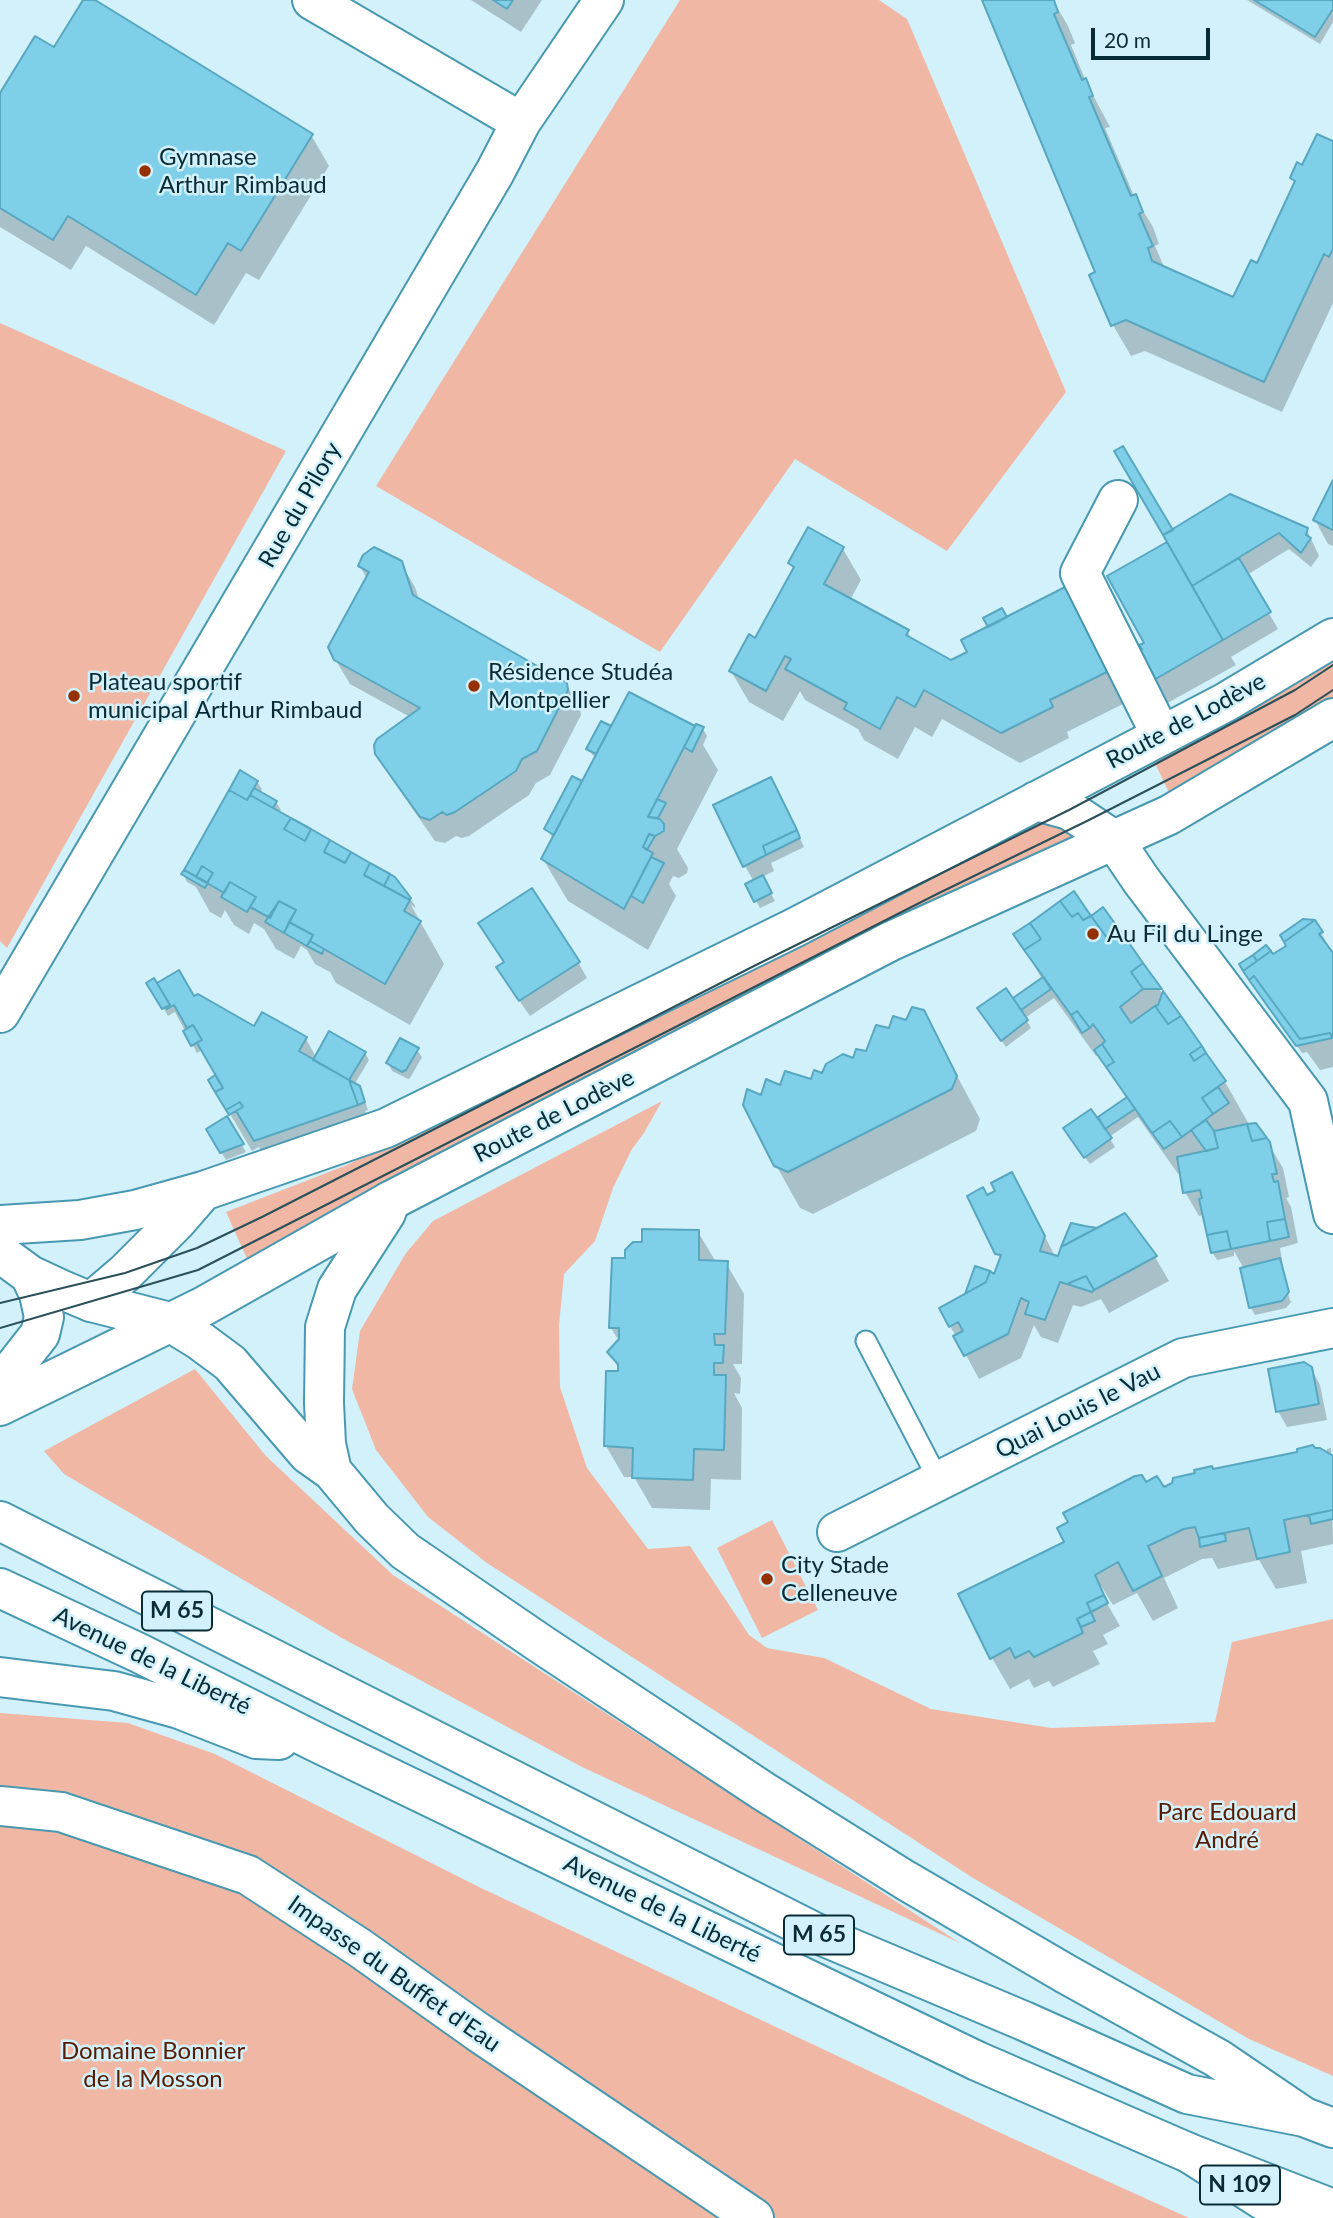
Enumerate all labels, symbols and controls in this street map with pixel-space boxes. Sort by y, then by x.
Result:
scale bar [1095,14,1214,58]
text: 20 m [1104,27,1151,52]
place label: Gymnase Arthur Rimbaud [159,143,327,199]
marker: Gymnase Arthur Rimbaud [137,163,153,179]
street label: Rue du Pilory [252,437,348,573]
place label: Résidence Studéa Montpellier [488,658,673,714]
street label: Route de Lodève [1101,667,1271,775]
place label: Plateau sportif municipal Arthur Rimbaud [88,668,362,724]
marker: Résidence Studéa Montpellier [466,678,482,694]
marker: Plateau sportif municipal Arthur Rimbaud [66,688,82,704]
place label: Au Fil du Linge [1107,920,1263,948]
marker: Au Fil du Linge [1085,926,1101,942]
street label: Route de Lodève [469,1063,639,1169]
street label: Quai Louis le Vau [991,1357,1165,1465]
place label: City Stade Celleneuve [781,1551,898,1607]
marker: City Stade Celleneuve [759,1571,775,1587]
road number: M 65 [142,1592,212,1630]
street label: Avenue de la Liberté [49,1601,255,1721]
park label: Parc Edouard André [1157,1798,1297,1854]
street label: Avenue de la Liberté [559,1849,765,1969]
street label: Impasse du Buffet d'Eau [282,1890,506,2058]
road number: M 65 [784,1916,854,1954]
park label: Domaine Bonnier de la Mosson [61,2037,245,2093]
road number: N 109 [1200,2166,1280,2204]

